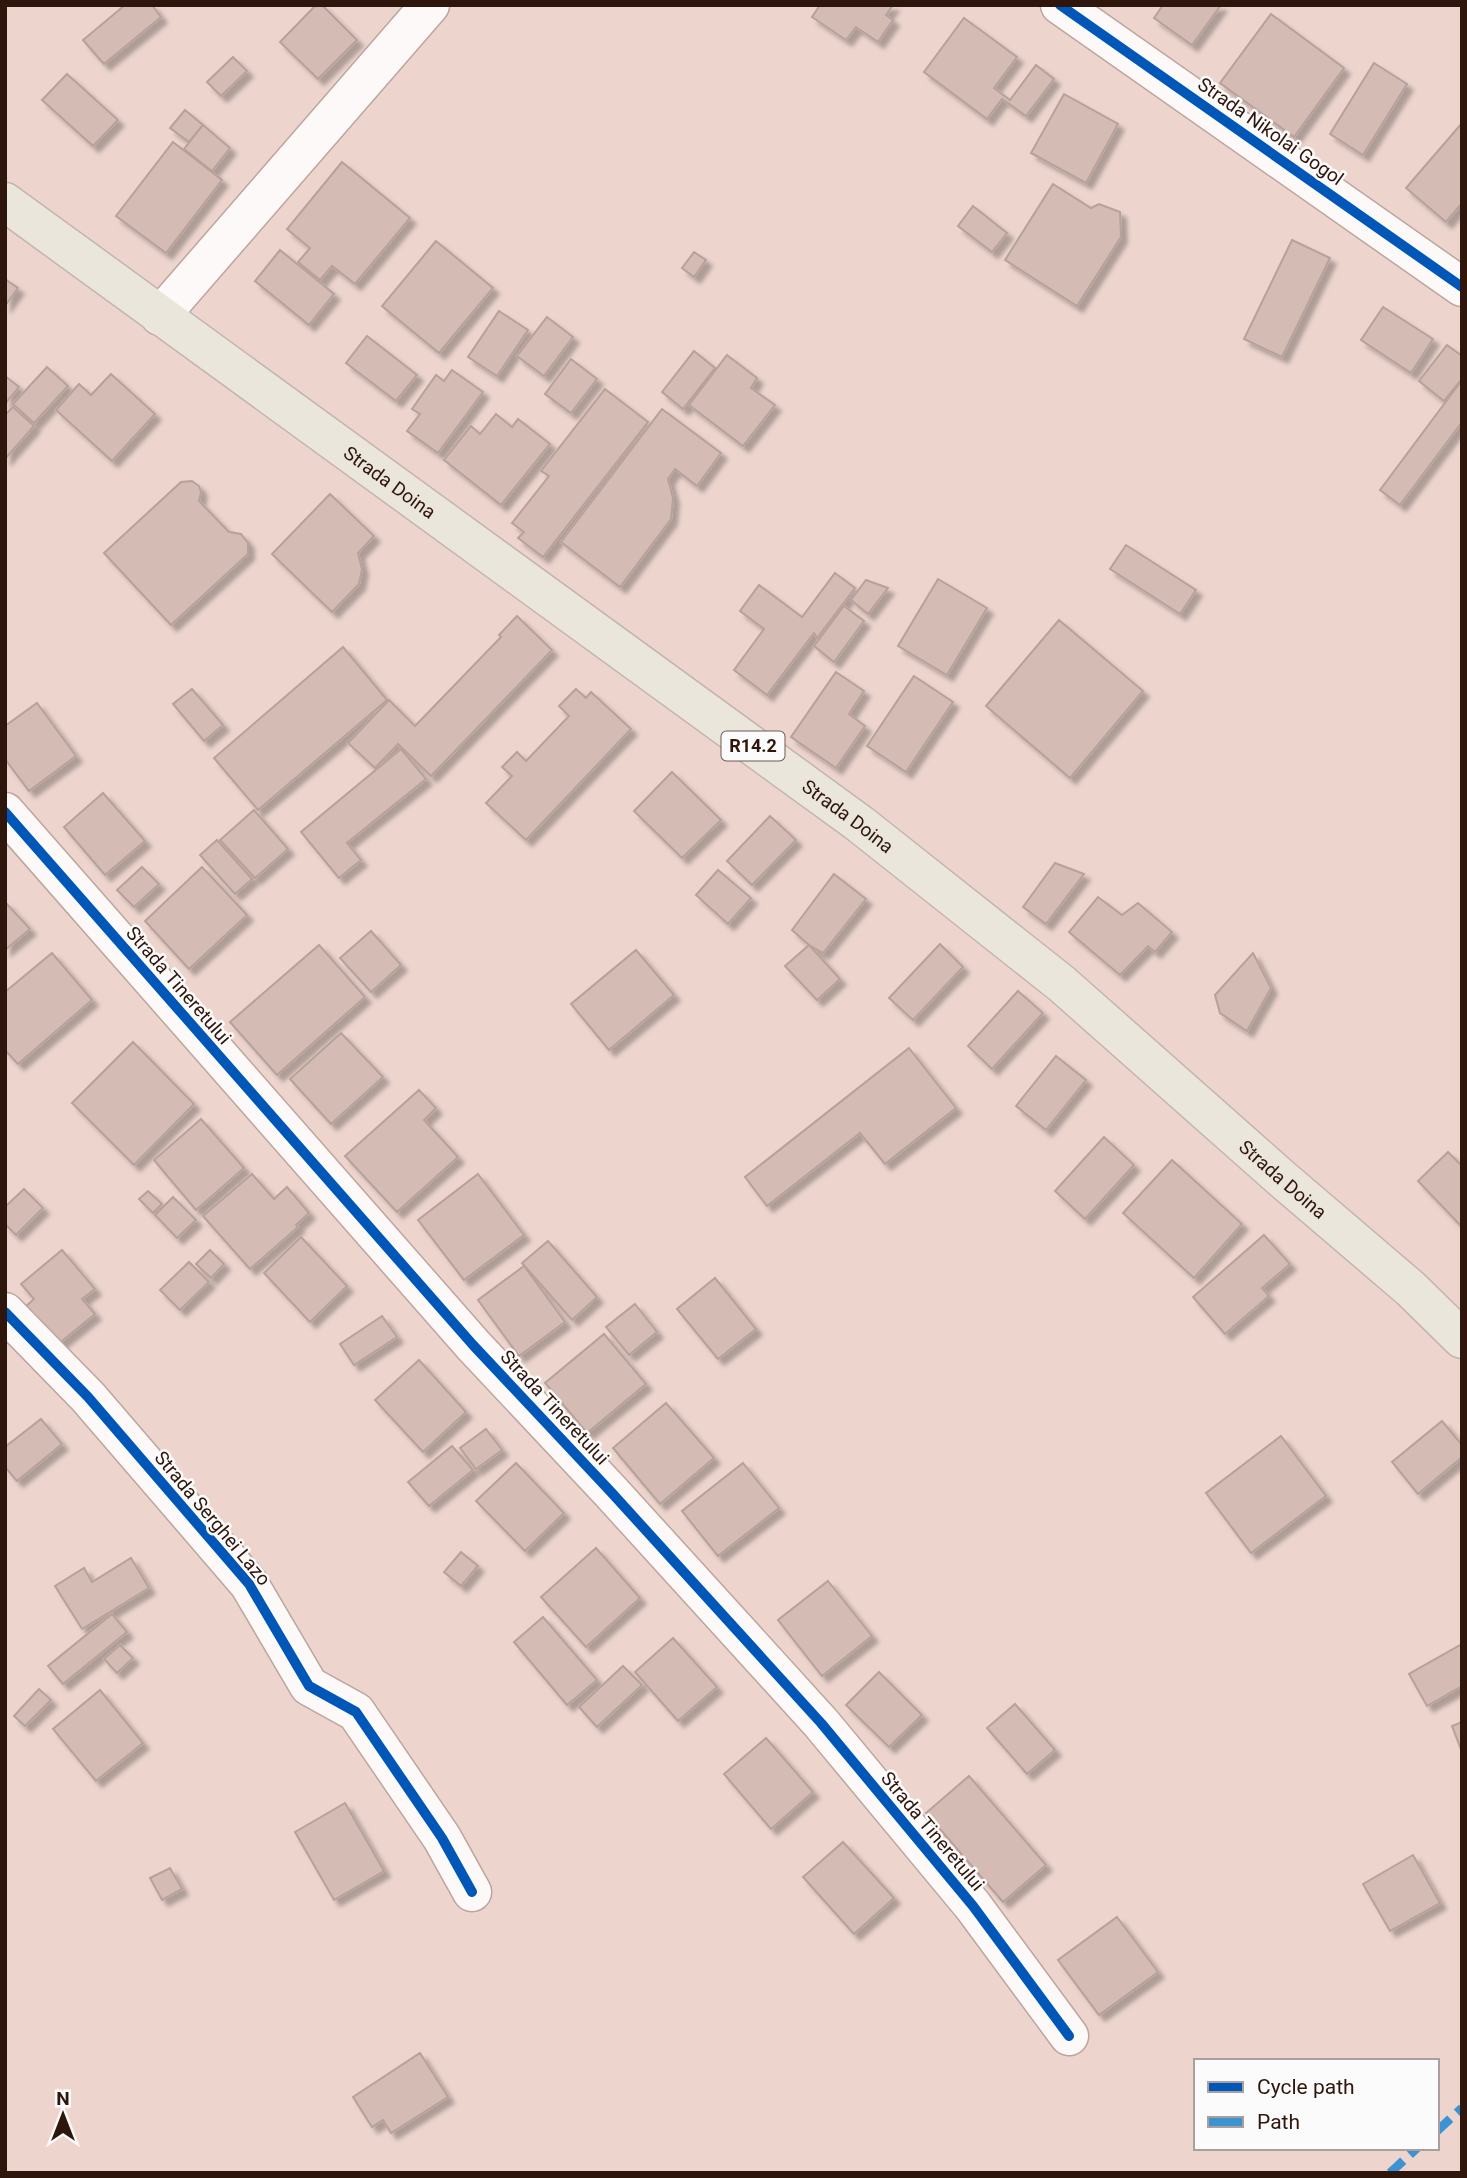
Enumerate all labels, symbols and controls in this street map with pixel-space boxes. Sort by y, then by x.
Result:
street label: Strada Nikolai Gogol [1193,73,1348,190]
street label: Strada Doina [339,441,440,524]
road number: R14.2 [722,732,784,760]
street label: Strada Doina [798,775,898,858]
street label: Strada Tineretului [121,922,236,1049]
street label: Strada Doina [1234,1135,1331,1224]
street label: Strada Tineretului [496,1345,614,1470]
street label: Strada Serghei Lazo [150,1446,276,1590]
street label: Strada Tineretului [876,1767,989,1896]
legend [1194,2059,1439,2150]
text: Cycle path [1257,2075,1355,2099]
north arrow [28,2080,98,2150]
text: N [56,2087,70,2110]
text: Path [1257,2110,1300,2134]

